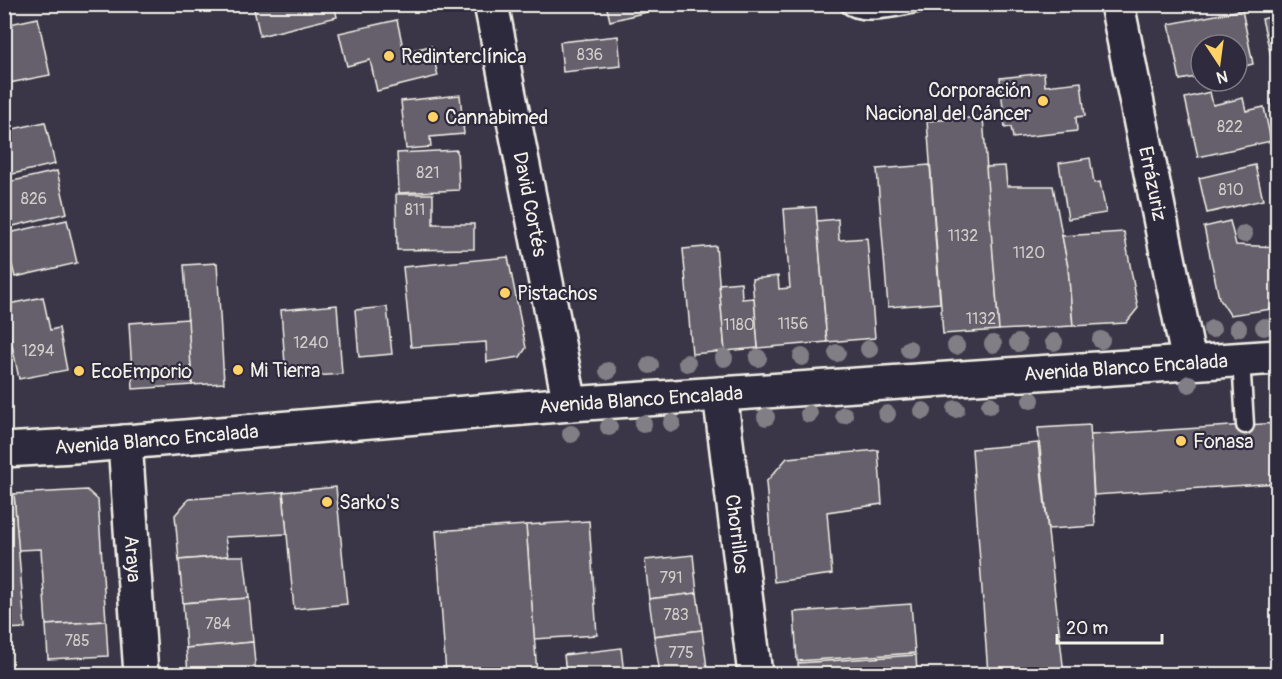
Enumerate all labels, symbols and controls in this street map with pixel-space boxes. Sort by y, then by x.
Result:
north arrow [1189,33,1249,93]
place label: Redinterclínica [401,44,527,69]
house number: 836 [577,45,603,65]
marker: Redinterclínica [382,49,396,63]
text: N [1214,66,1230,88]
place label: Corporación Nacional del Cáncer [865,78,1031,126]
marker: Corporación Nacional del Cáncer [1036,94,1050,108]
place label: Cannabimed [445,105,548,130]
marker: Cannabimed [426,110,440,124]
house number: 822 [1217,117,1243,137]
street label: Errázuriz [1133,144,1172,223]
street label: David Cortés [507,150,553,259]
house number: 821 [416,163,440,183]
house number: 810 [1218,180,1244,200]
house number: 826 [21,189,47,209]
house number: 811 [405,200,425,220]
house number: 1132 [948,226,978,246]
house number: 1120 [1013,243,1045,263]
place label: Pistachos [517,281,597,306]
marker: Pistachos [498,286,512,300]
house number: 1132 [966,309,996,329]
house number: 1156 [778,314,808,334]
house number: 1180 [723,315,755,335]
house number: 1240 [293,333,329,353]
house number: 1294 [22,341,54,361]
street label: Avenida Blanco Encalada [1023,348,1229,387]
place label: Mi Tierra [250,358,320,383]
place label: EcoEmporio [91,359,192,384]
marker: Mi Tierra [231,363,245,377]
marker: EcoEmporio [72,364,86,378]
street label: Avenida Blanco Encalada [538,381,744,420]
street label: Avenida Blanco Encalada [54,419,260,460]
place label: Fonasa [1193,429,1253,454]
marker: Fonasa [1174,434,1188,448]
place label: Sarko's [339,490,399,515]
street label: Chorrillos [720,493,754,575]
marker: Sarko's [320,495,334,509]
street label: Araya [118,534,147,583]
house number: 791 [660,568,682,588]
house number: 783 [663,605,689,625]
scale bar [1057,607,1162,645]
house number: 784 [205,614,231,634]
text: 20 m [1066,617,1108,640]
house number: 785 [64,631,90,651]
house number: 775 [668,643,694,663]

